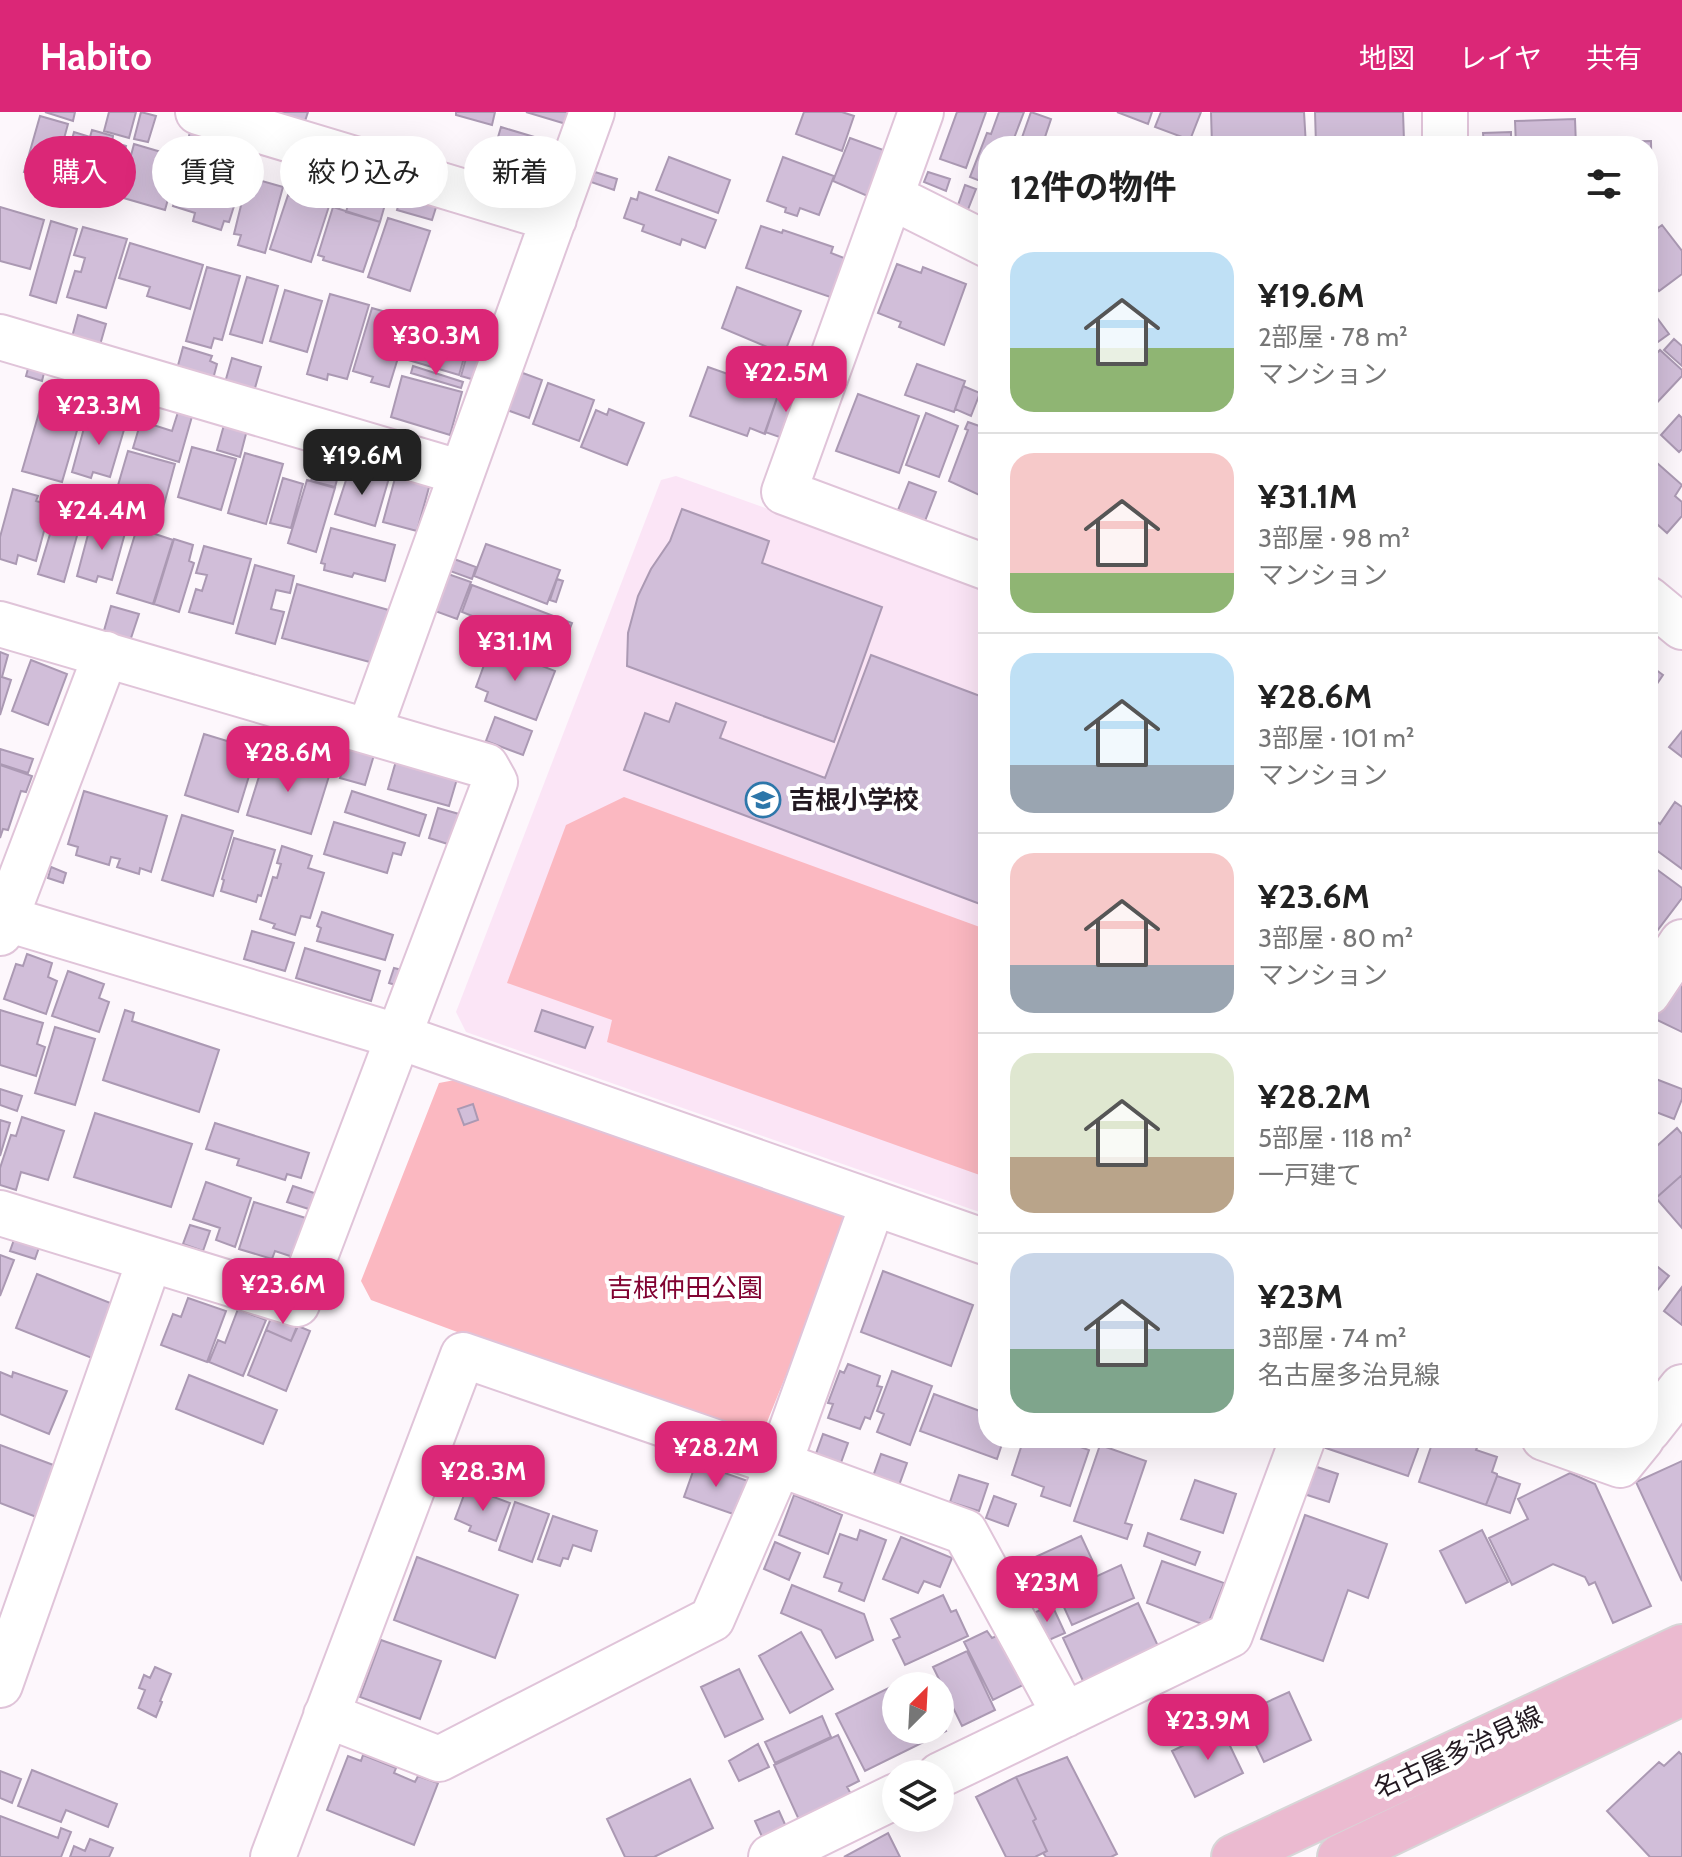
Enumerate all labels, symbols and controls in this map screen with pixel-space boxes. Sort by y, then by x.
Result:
text: Habito [40,33,152,80]
text: 地図 [1359,41,1415,75]
text: レイヤ [1459,41,1542,75]
text: 共有 [1586,41,1642,75]
chip: 購入 [24,136,136,208]
chip: 賃貸 [152,136,264,208]
chip: 絞り込み [280,136,448,208]
chip: 新着 [464,136,576,208]
icon: filters [1582,162,1626,206]
text: 12件の物件 [1010,166,1177,208]
text: ¥19.6M [1258,274,1365,316]
icon: home [1074,284,1170,380]
pin: ¥30.3M [371,309,501,377]
text: ¥30.3M [391,319,481,351]
text: 2部屋 · 78 m² [1258,321,1408,353]
pin: ¥22.5M [721,346,851,414]
text: ¥22.5M [744,356,828,388]
text: マンション [1258,358,1388,390]
pin: ¥23.3M [34,379,164,447]
text: ¥23.3M [57,389,141,421]
pin: ¥19.6M [297,429,427,497]
text: ¥19.6M [321,439,403,471]
text: ¥31.1M [1258,475,1357,517]
pin: ¥24.4M [37,484,167,552]
icon: home [1074,485,1170,581]
text: ¥24.4M [57,494,147,526]
text: 3部屋 · 98 m² [1258,522,1410,554]
text: マンション [1258,559,1388,591]
pin: ¥31.1M [450,615,580,683]
text: ¥31.1M [477,625,553,657]
text: ¥28.6M [1258,675,1372,717]
icon: home [1074,685,1170,781]
text: 3部屋 · 101 m² [1258,722,1414,754]
pin: ¥28.6M [223,726,353,794]
text: ¥28.6M [244,736,332,768]
text: マンション [1258,759,1388,791]
school or university icon: 吉根小学校 [744,781,782,819]
place label: 吉根小学校 [789,784,919,816]
text: ¥23.6M [1258,875,1370,917]
icon: home [1074,885,1170,981]
text: 3部屋 · 80 m² [1258,922,1413,954]
text: マンション [1258,959,1388,991]
text: ¥28.2M [1258,1075,1371,1117]
icon: home [1074,1085,1170,1181]
text: 5部屋 · 118 m² [1258,1122,1412,1154]
text: 一戸建て [1258,1159,1362,1191]
pin: ¥23.6M [218,1258,348,1326]
text: ¥23.6M [240,1268,326,1300]
park label: 吉根仲田公園 [607,1272,763,1304]
text: ¥23M [1258,1275,1343,1317]
icon: home [1074,1285,1170,1381]
text: 3部屋 · 74 m² [1258,1322,1406,1354]
text: 名古屋多治見線 [1258,1359,1440,1391]
pin: ¥28.2M [651,1421,781,1489]
text: ¥28.2M [673,1431,759,1463]
pin: ¥28.3M [418,1445,548,1513]
text: ¥28.3M [440,1455,526,1487]
pin: ¥23M [1000,1556,1094,1624]
text: ¥23M [1014,1566,1080,1598]
north arrow [882,1672,954,1744]
map controls [882,1672,954,1832]
pin: ¥23.9M [1143,1694,1273,1762]
street label: 名古屋多治見線 [1369,1699,1547,1805]
text: ¥23.9M [1166,1704,1250,1736]
button: layers [882,1760,954,1832]

